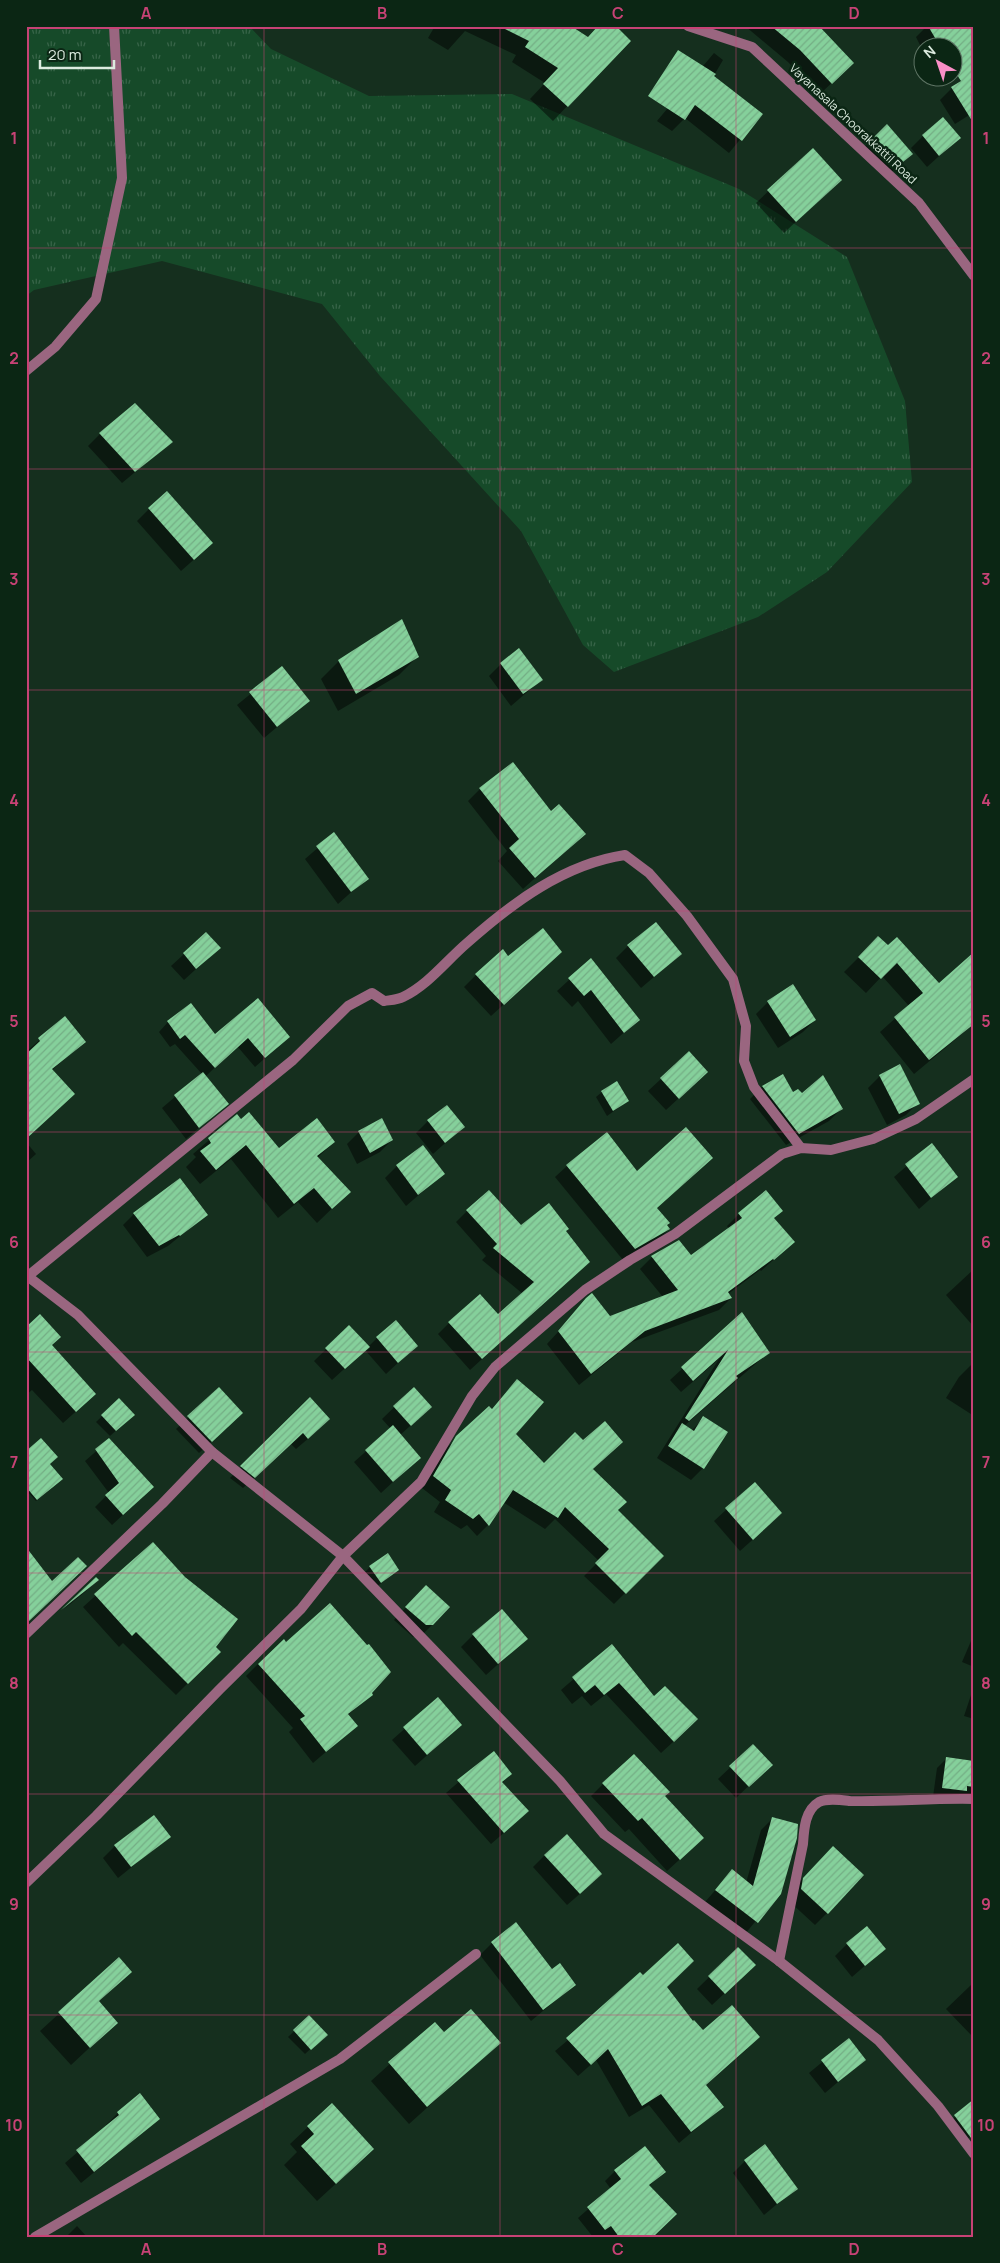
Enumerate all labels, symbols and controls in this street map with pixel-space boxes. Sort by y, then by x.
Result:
text: A [141,2,152,24]
text: B [377,2,387,24]
text: C [612,2,624,24]
text: D [848,2,860,24]
scale bar [40,38,114,70]
north arrow [912,38,962,88]
text: N [919,41,939,62]
text: 20 m [48,44,81,65]
street label: Vayanasala Choorakkattil Road [786,60,921,187]
text: 1 [10,127,18,149]
text: 1 [982,127,990,149]
text: 2 [9,347,19,369]
text: 2 [981,347,991,369]
text: 3 [9,568,19,590]
text: 3 [981,568,991,590]
text: 4 [9,789,19,811]
text: 4 [981,789,991,811]
text: 5 [9,1010,19,1032]
text: 5 [981,1010,991,1032]
text: 6 [9,1231,19,1253]
text: 6 [981,1231,991,1253]
text: 7 [10,1451,18,1473]
text: 7 [982,1451,990,1473]
text: 8 [9,1672,19,1694]
text: 8 [981,1672,991,1694]
text: 9 [9,1893,19,1915]
text: 9 [981,1893,991,1915]
text: 10 [5,2114,23,2136]
text: 10 [977,2114,995,2136]
text: A [141,2238,152,2260]
text: B [377,2238,387,2260]
text: C [612,2238,624,2260]
text: D [848,2238,860,2260]

